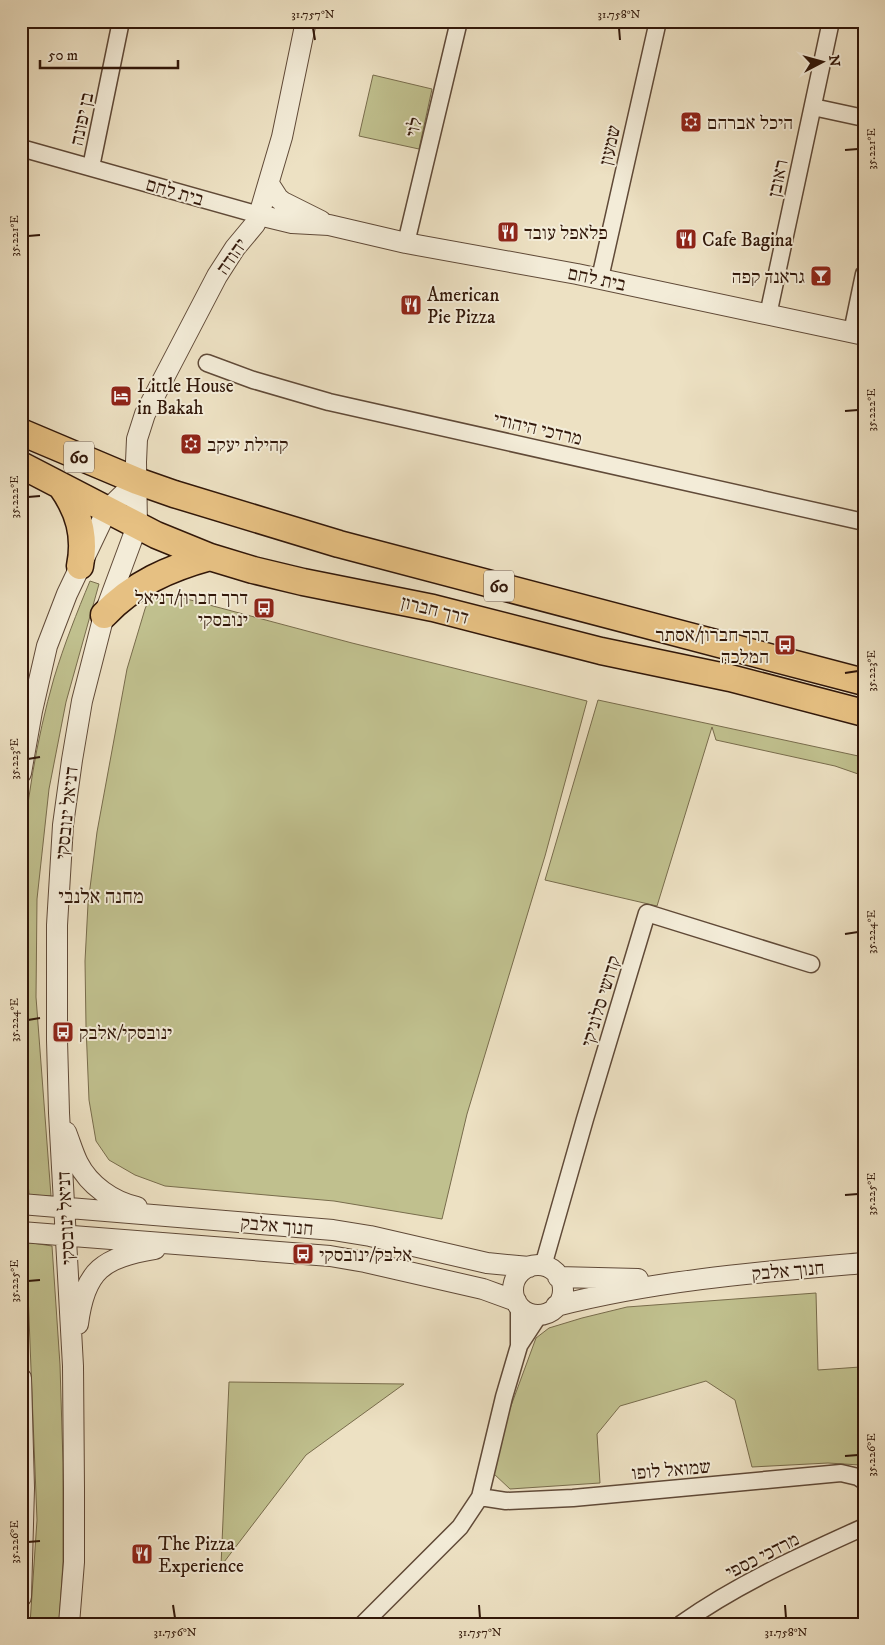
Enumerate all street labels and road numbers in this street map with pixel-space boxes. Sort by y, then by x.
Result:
street label: בן יפונה [66,91,99,148]
street label: לוי [401,115,428,139]
street label: שמעון [595,123,626,168]
street label: ראובן [763,157,794,199]
street label: בית לחם [143,173,206,212]
street label: יהודה [212,234,253,279]
street label: בית לחם [566,262,628,297]
street label: מרדכי היהודי [491,408,584,451]
road number: 60 [64,442,94,472]
road number: 60 [484,570,514,602]
street label: דרך חברון [398,591,471,630]
street label: דניאל ינובסקי [51,765,84,861]
street label: קדושי סלוניקי [577,953,626,1050]
street label: דניאל ינובסקי [53,1171,80,1265]
street label: חנוך אלבק [240,1212,314,1241]
street label: חנוך אלבק [751,1257,825,1286]
street label: שמואל לופו [630,1456,712,1485]
street label: מרדכי כספי [722,1528,803,1585]

